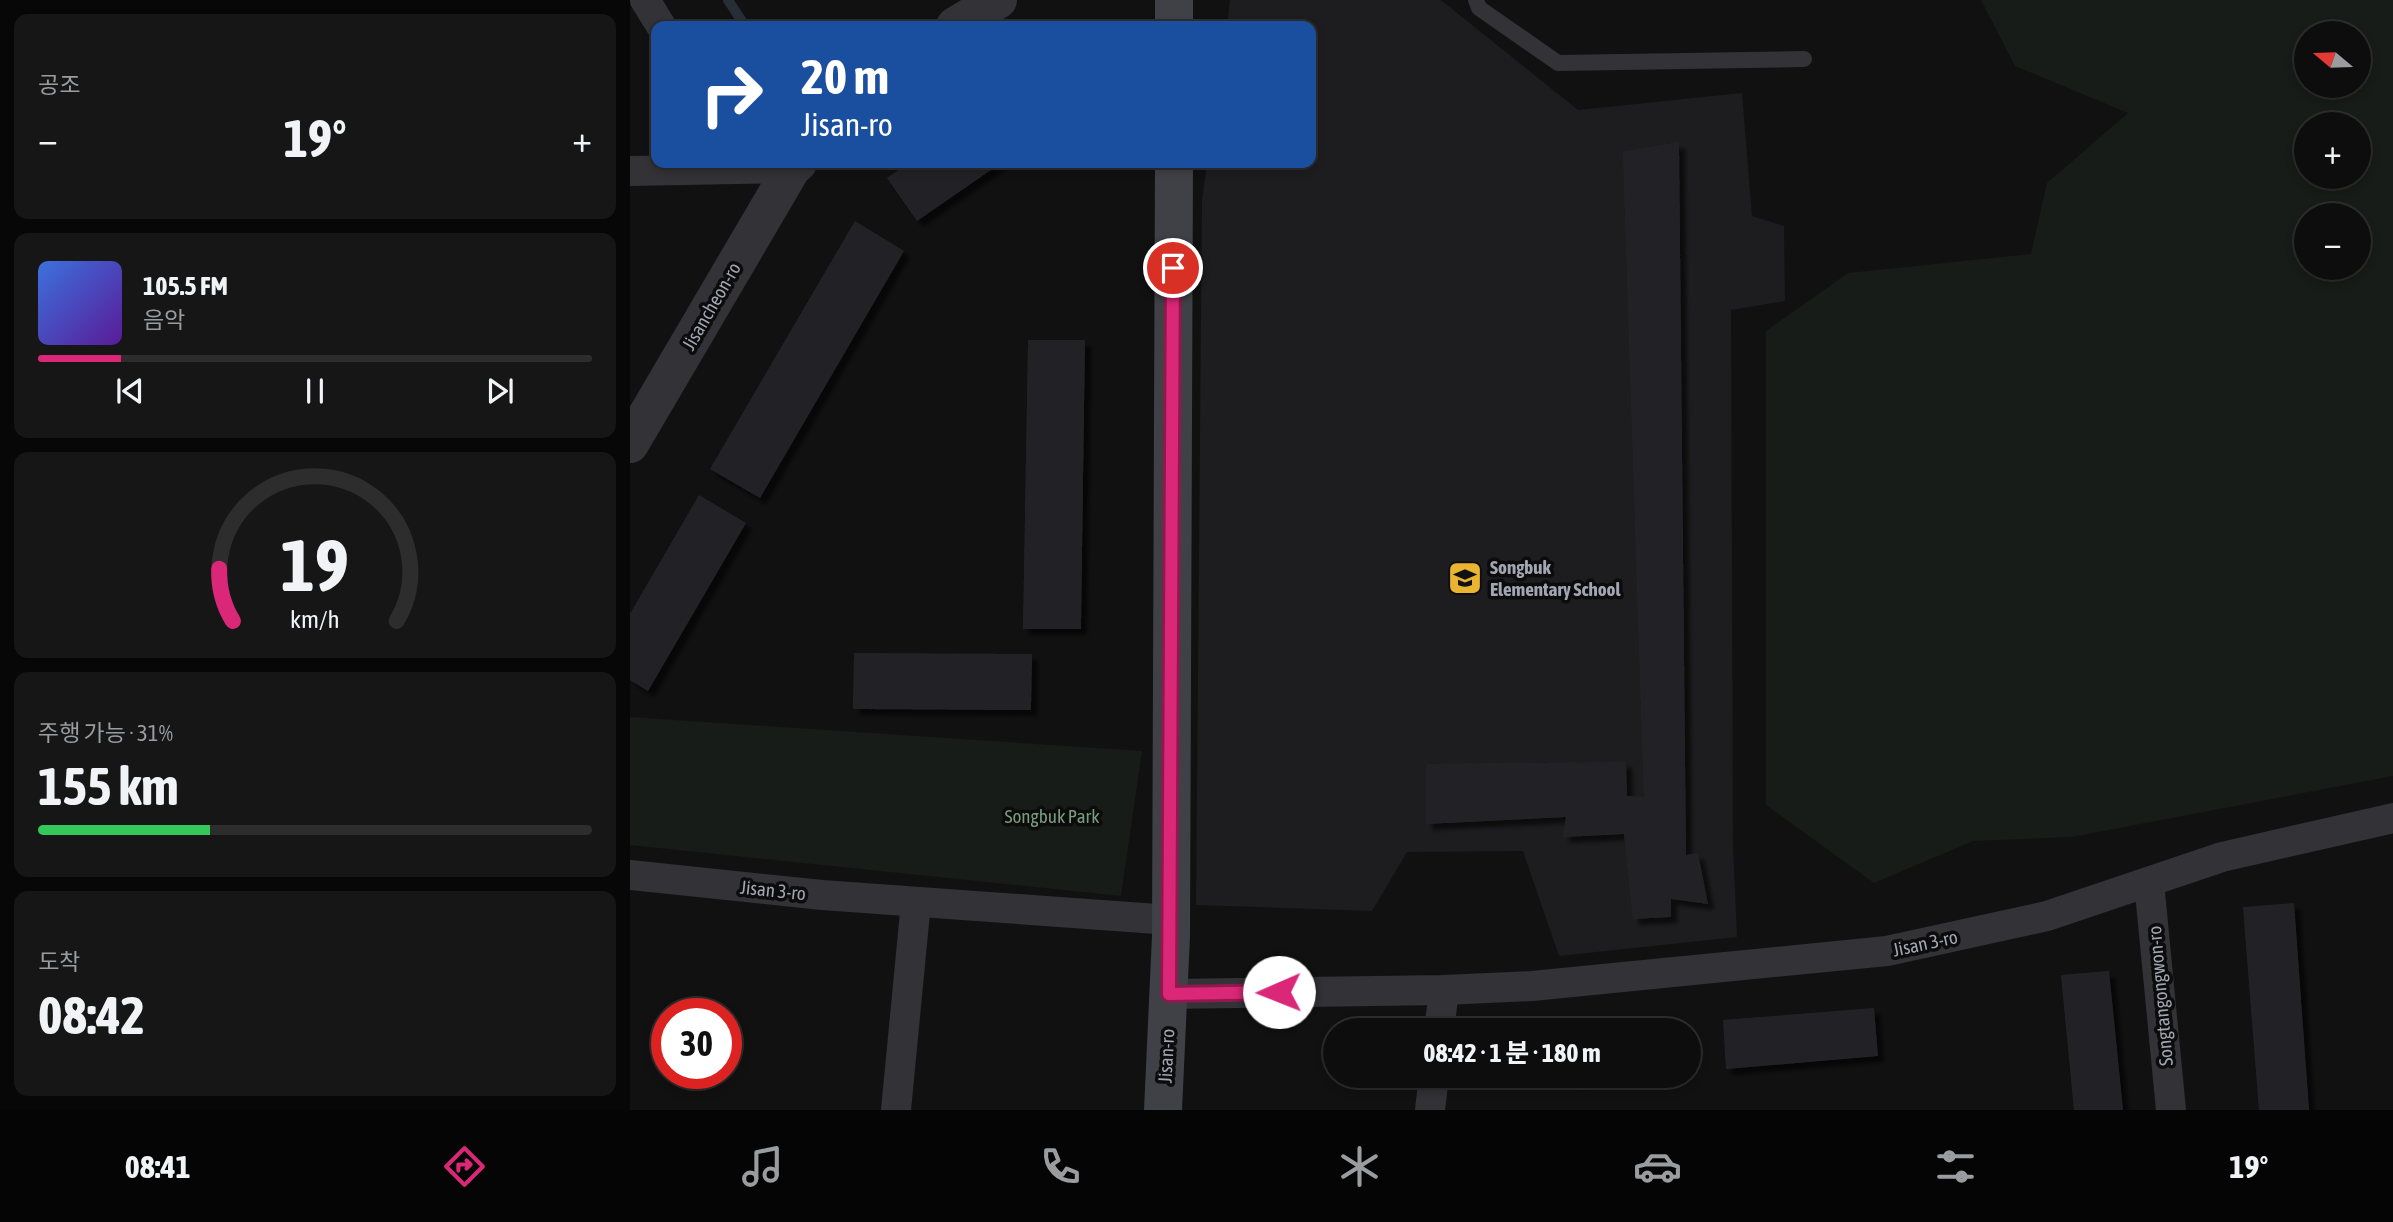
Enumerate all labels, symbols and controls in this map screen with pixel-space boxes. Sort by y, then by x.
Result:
north arrow [2294,21,2371,98]
map controls [2294,21,2371,280]
text: 20 m [801,48,889,104]
icon: right [686,49,777,140]
text: 공조 [38,72,80,98]
text: Jisan-ro [801,106,893,143]
text: 19° [283,108,347,168]
button: + [2294,112,2371,189]
text: − [38,117,58,160]
text: + [572,117,592,160]
button: − [2294,203,2371,280]
pin [1143,238,1203,298]
icon: arrive [1154,249,1192,287]
street label: Jisancheon-ro [677,258,745,354]
text: 105.5 FM [143,271,228,301]
text: 음악 [143,307,185,333]
icon: previous [111,372,149,410]
icon: pause [296,372,334,410]
icon: next [481,372,519,410]
text: 19 [281,523,349,606]
place label: Songbuk Elementary School [1490,556,1622,600]
school or university icon: Songbuk Elementary School [1446,559,1484,597]
text: km/h [290,605,340,633]
text: 주행 가능 · 31% [38,720,173,746]
text: 155 km [38,756,179,816]
park label: Songbuk Park [1004,805,1100,827]
street label: Jisan 3-ro [739,876,807,904]
street label: Jisan 3-ro [1890,925,1960,961]
street label: Songtangongwon-ro [2143,925,2177,1067]
text: 도착 [38,949,80,975]
position arrow [1242,955,1316,1029]
text: 08:42 [38,985,145,1045]
speed limit sign: 30 [651,998,742,1089]
street label: Jisan-ro [1154,1028,1178,1084]
text: 08:42 · 1 분 · 180 m [1423,1038,1601,1068]
icon: directions [440,1142,489,1191]
icon: music [738,1142,787,1191]
icon: phone [1036,1142,1085,1191]
icon: climate [1335,1142,1384,1191]
icon: car [1633,1142,1682,1191]
icon: filters [1931,1142,1980,1191]
text: 08:41 [125,1148,190,1185]
text: 19° [2229,1148,2268,1185]

